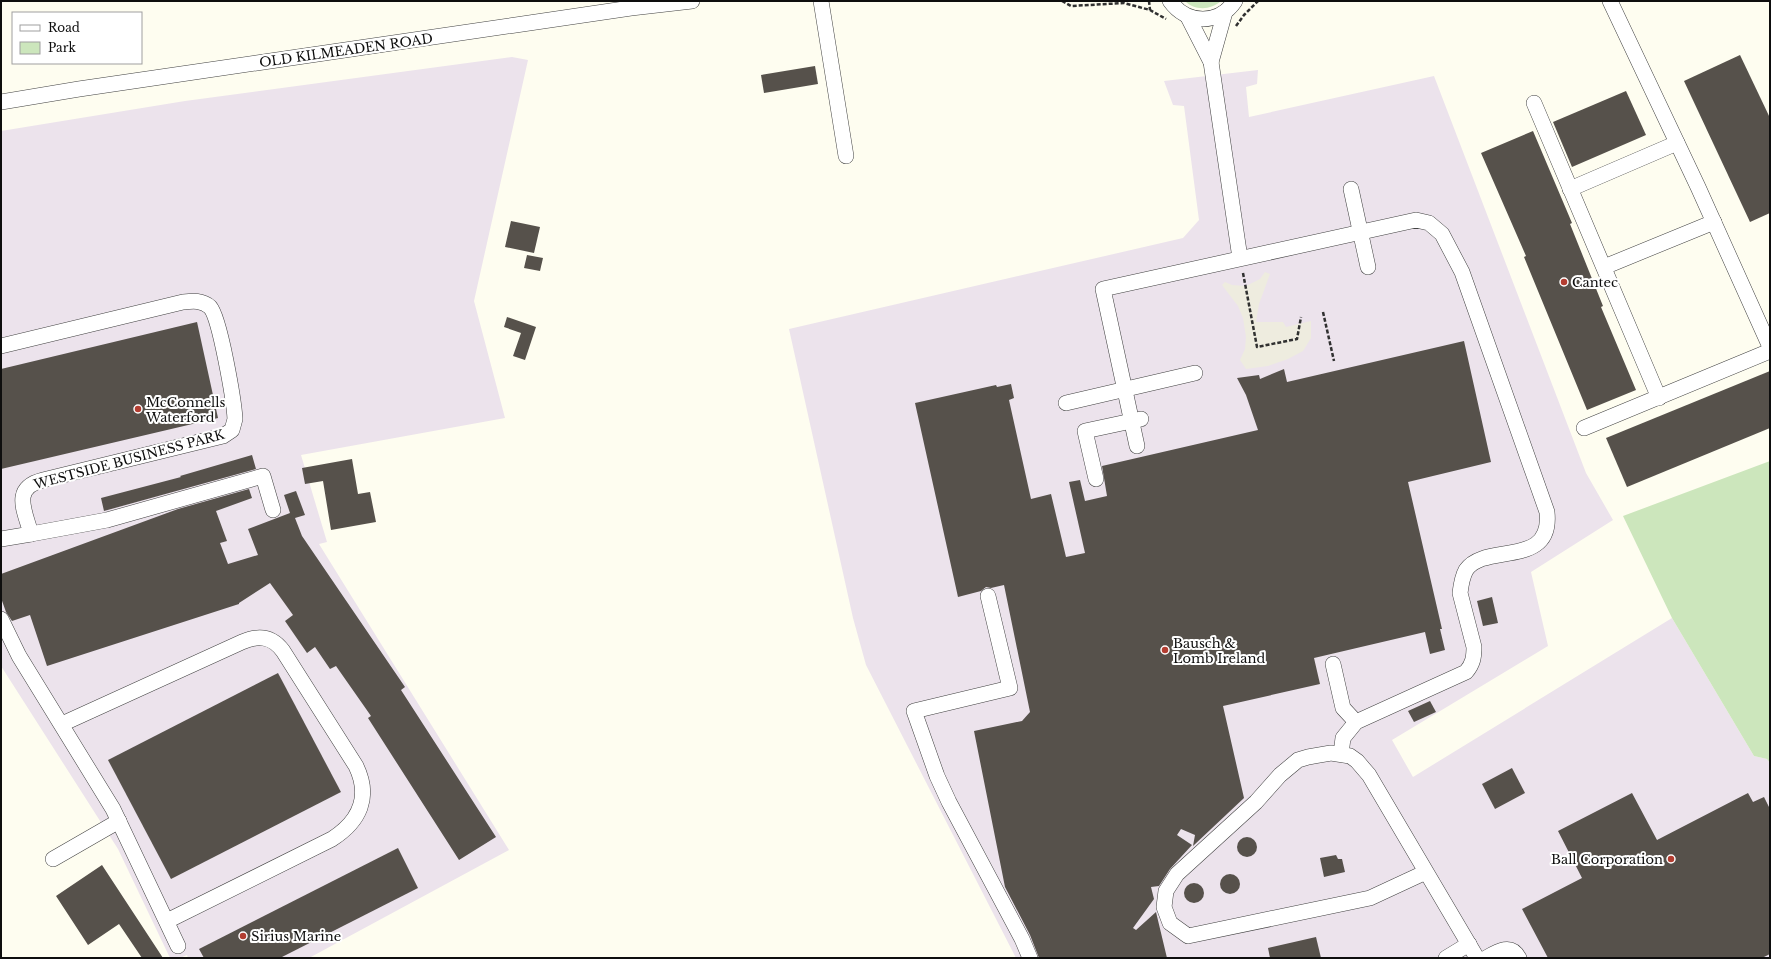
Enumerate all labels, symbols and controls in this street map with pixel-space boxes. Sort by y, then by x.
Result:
legend [12,12,142,64]
text: Road [48,20,80,35]
street label: OLD KILMEADEN ROAD [258,30,434,71]
text: Park [48,40,76,55]
place label: Cantec [1572,274,1618,291]
marker: Cantec [1559,277,1569,287]
place label: McConnells Waterford [145,394,226,426]
marker: McConnells Waterford [133,404,143,414]
street label: WESTSIDE BUSINESS PARK [31,426,227,493]
place label: Bausch & Lomb Ireland [1173,635,1265,667]
marker: Bausch & Lomb Ireland [1160,645,1170,655]
place label: Ball Corporation [1551,851,1663,868]
marker: Ball Corporation [1666,854,1676,864]
place label: Sirius Marine [251,928,341,945]
marker: Sirius Marine [238,931,248,941]

